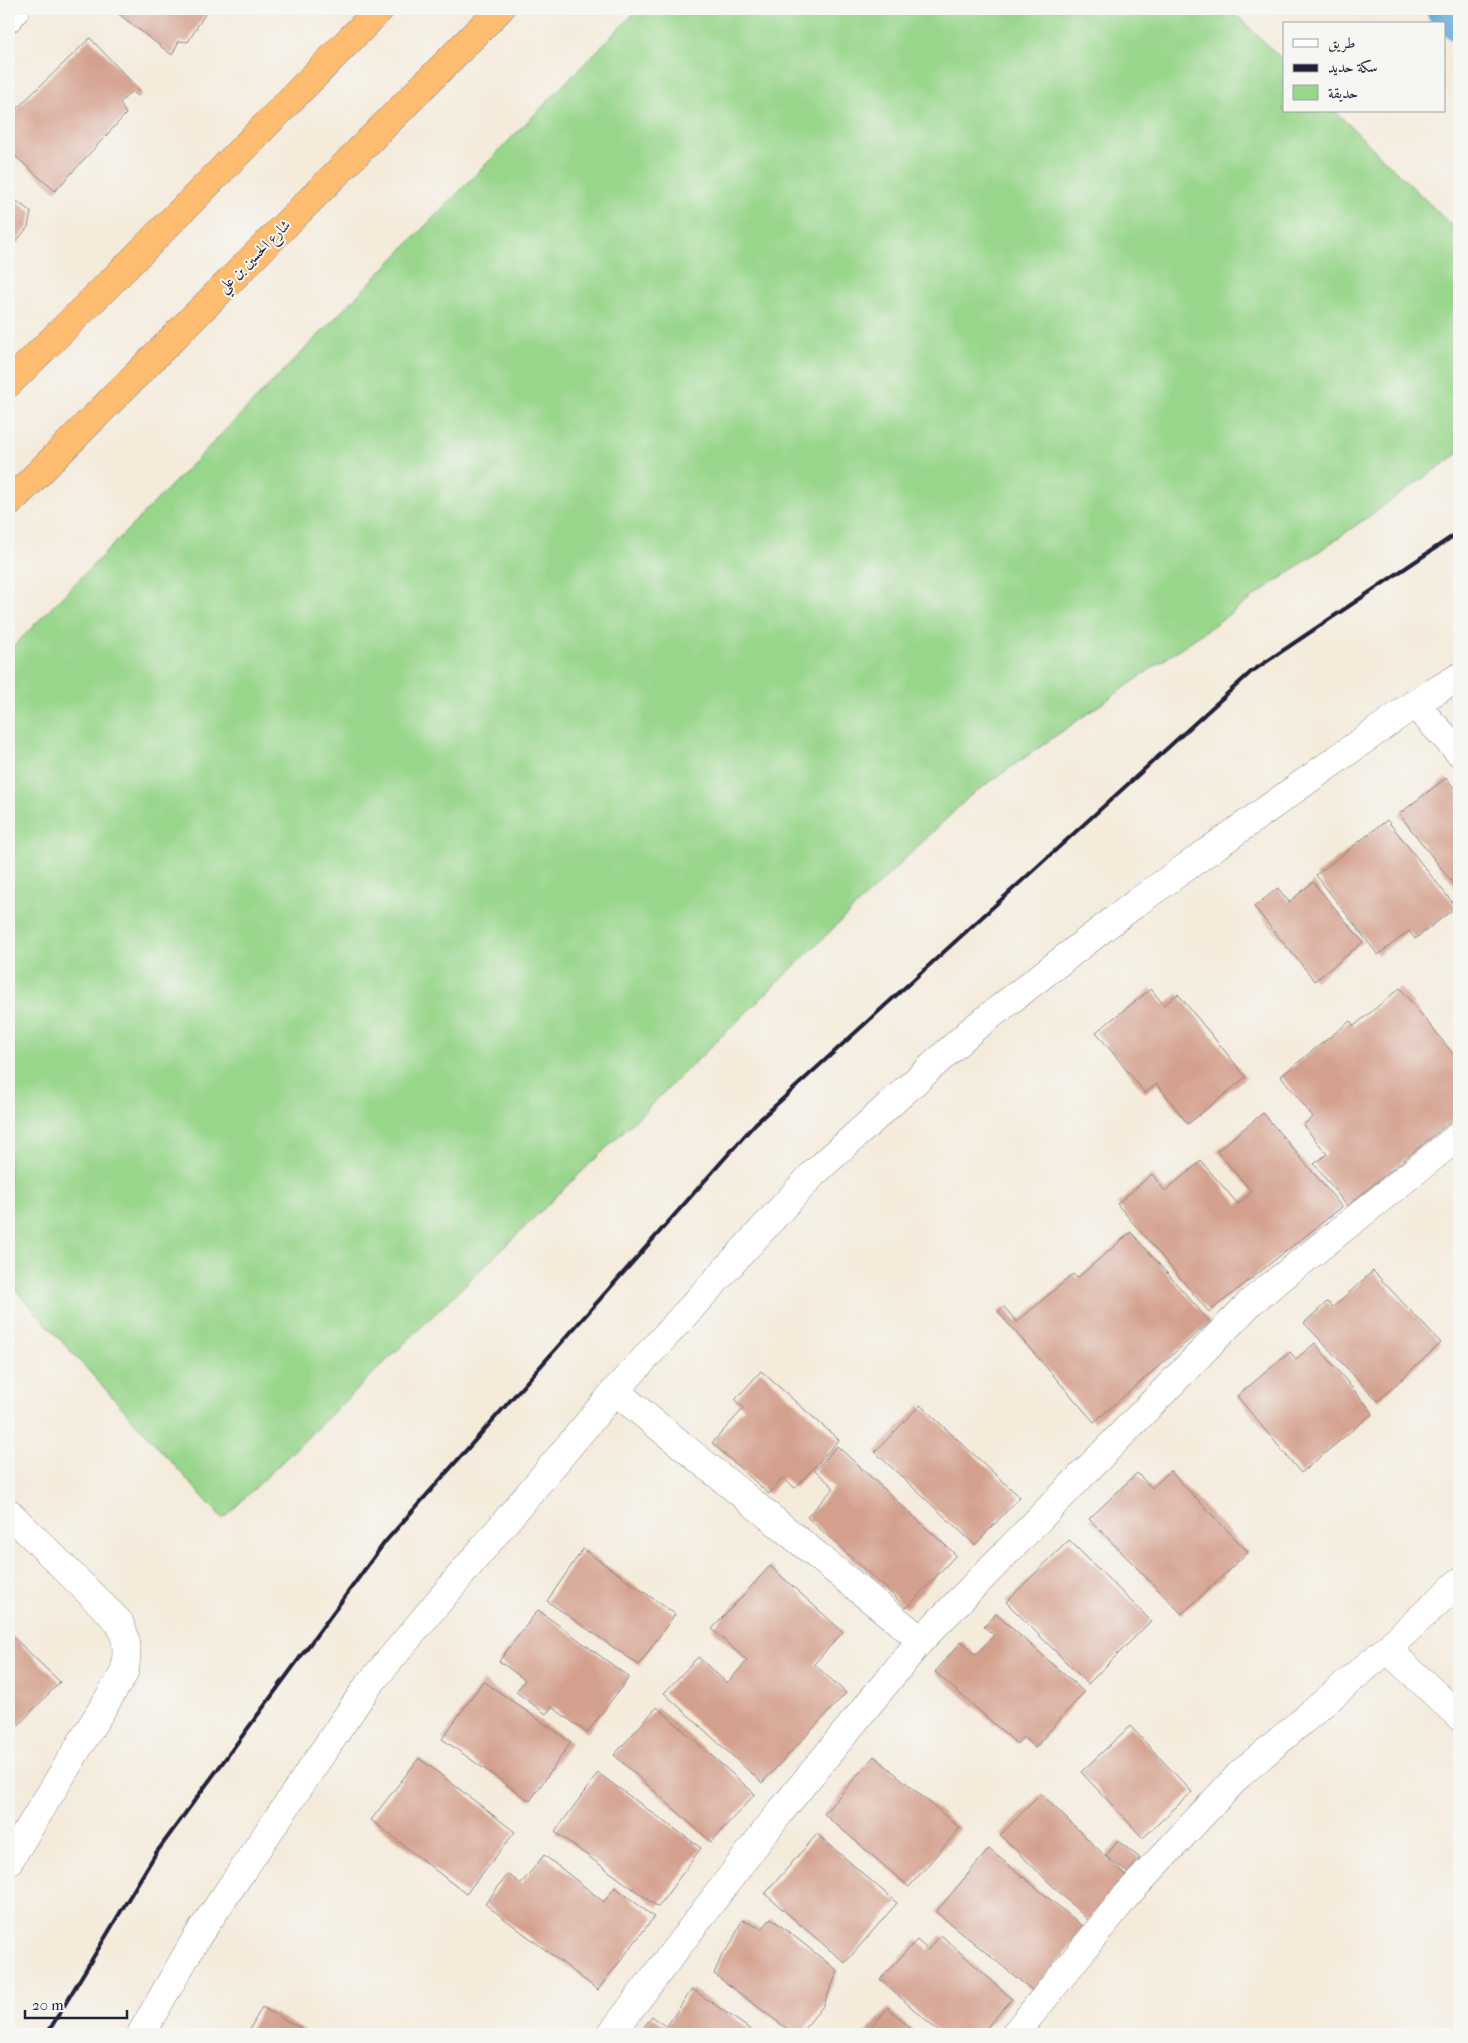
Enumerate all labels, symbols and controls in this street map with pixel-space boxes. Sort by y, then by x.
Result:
legend [1283,22,1446,112]
text: طريق [1328,34,1355,53]
text: سكة حديد [1328,58,1378,76]
text: حديقة [1328,84,1358,102]
street label: شارع الحسين بن علي [214,216,298,300]
scale bar [25,1988,128,2020]
text: 20 m [32,1996,64,2014]

